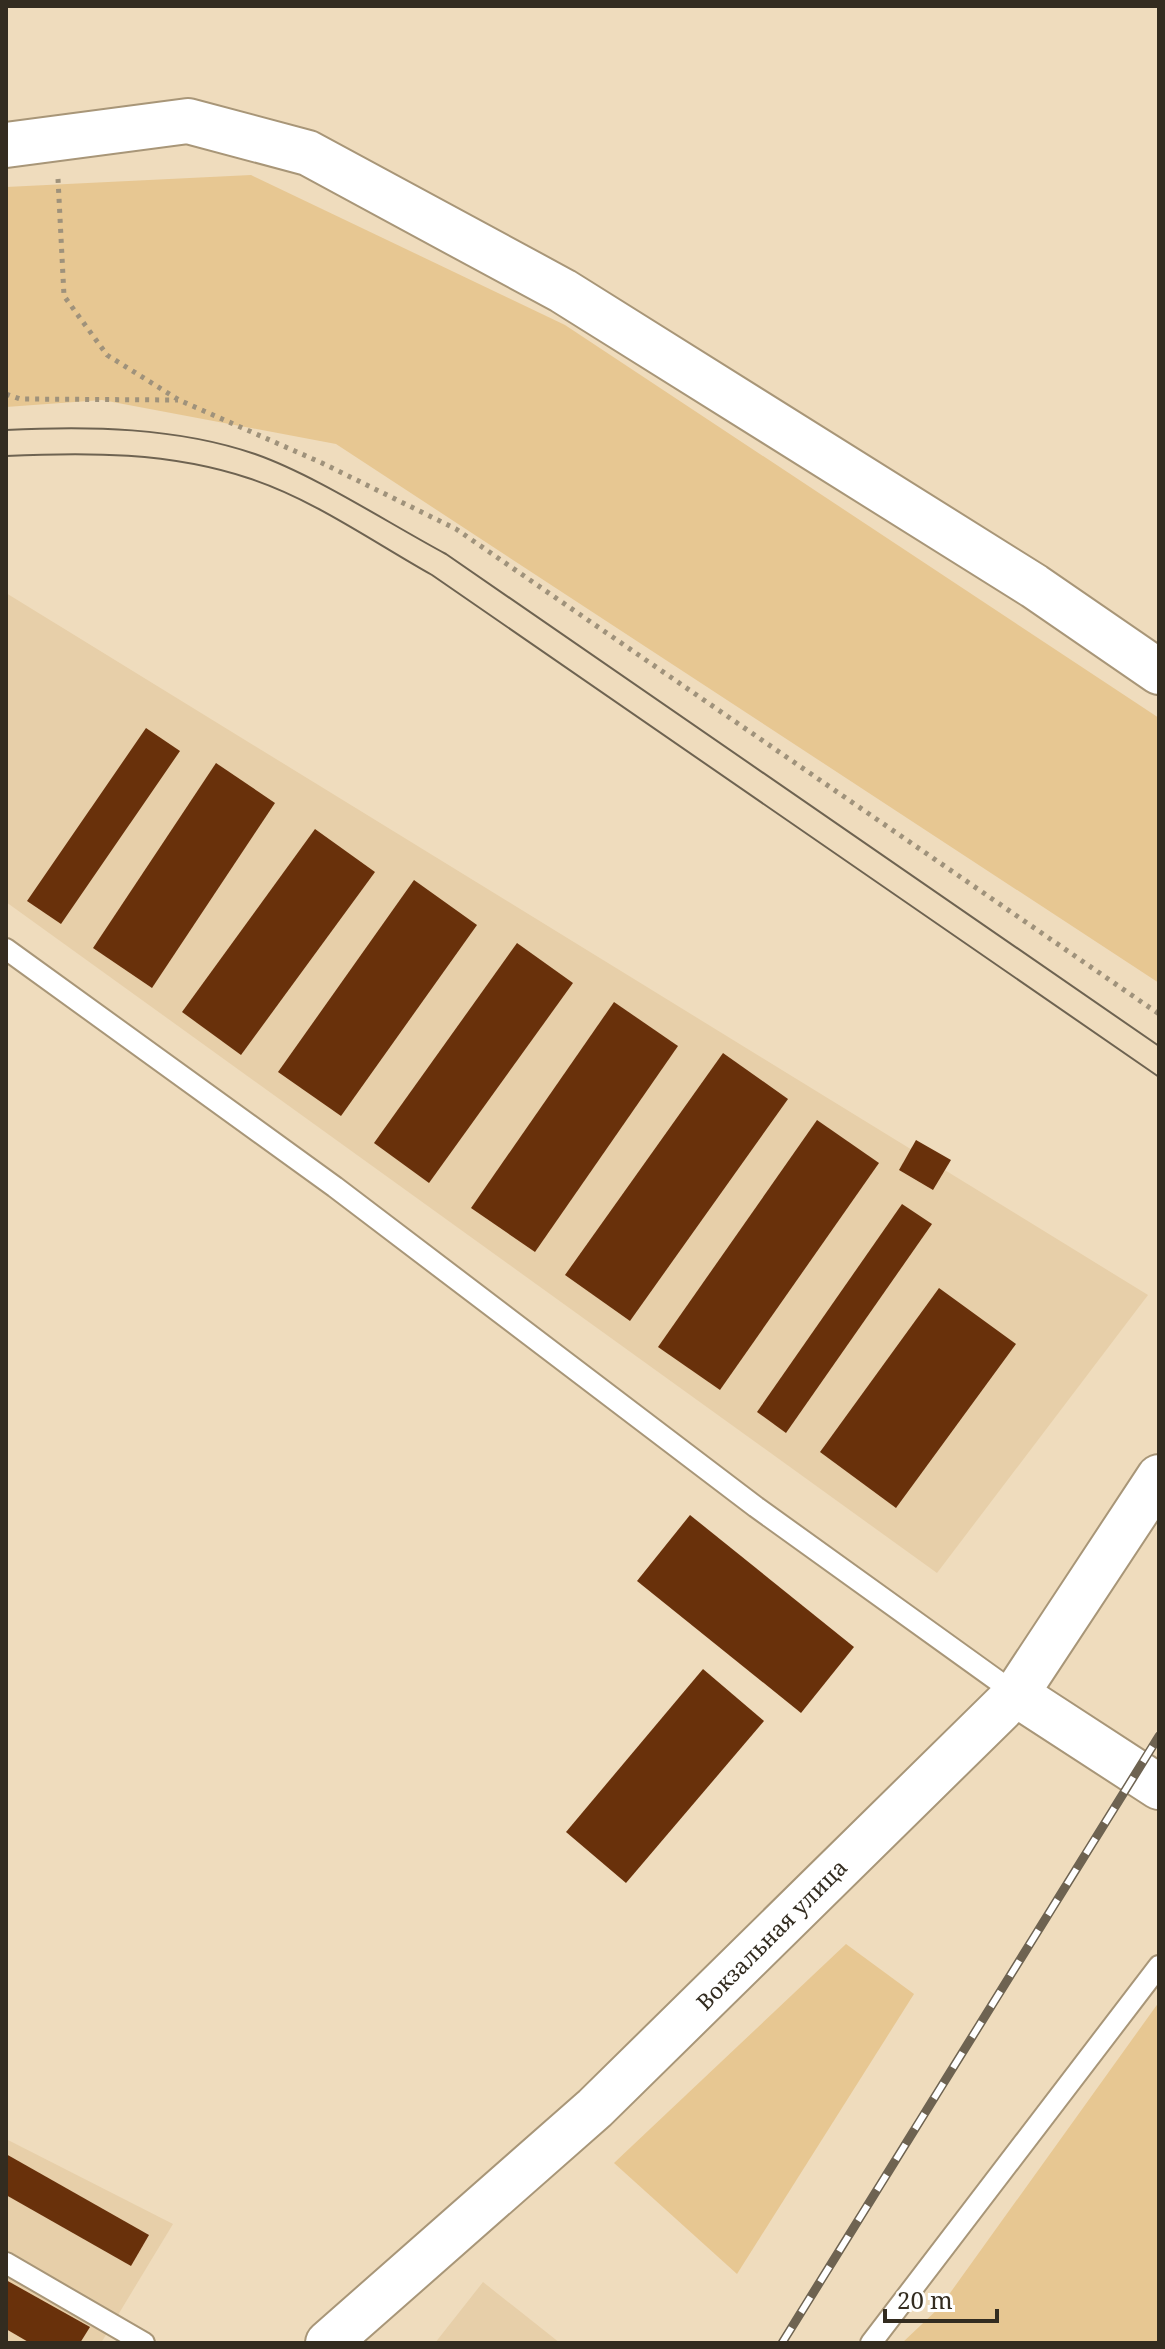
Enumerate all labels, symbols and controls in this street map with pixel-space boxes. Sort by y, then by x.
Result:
street label: Вокзальная улица [689,1852,853,2016]
scale bar [885,2273,997,2323]
text: 20 m [897,2283,953,2316]

